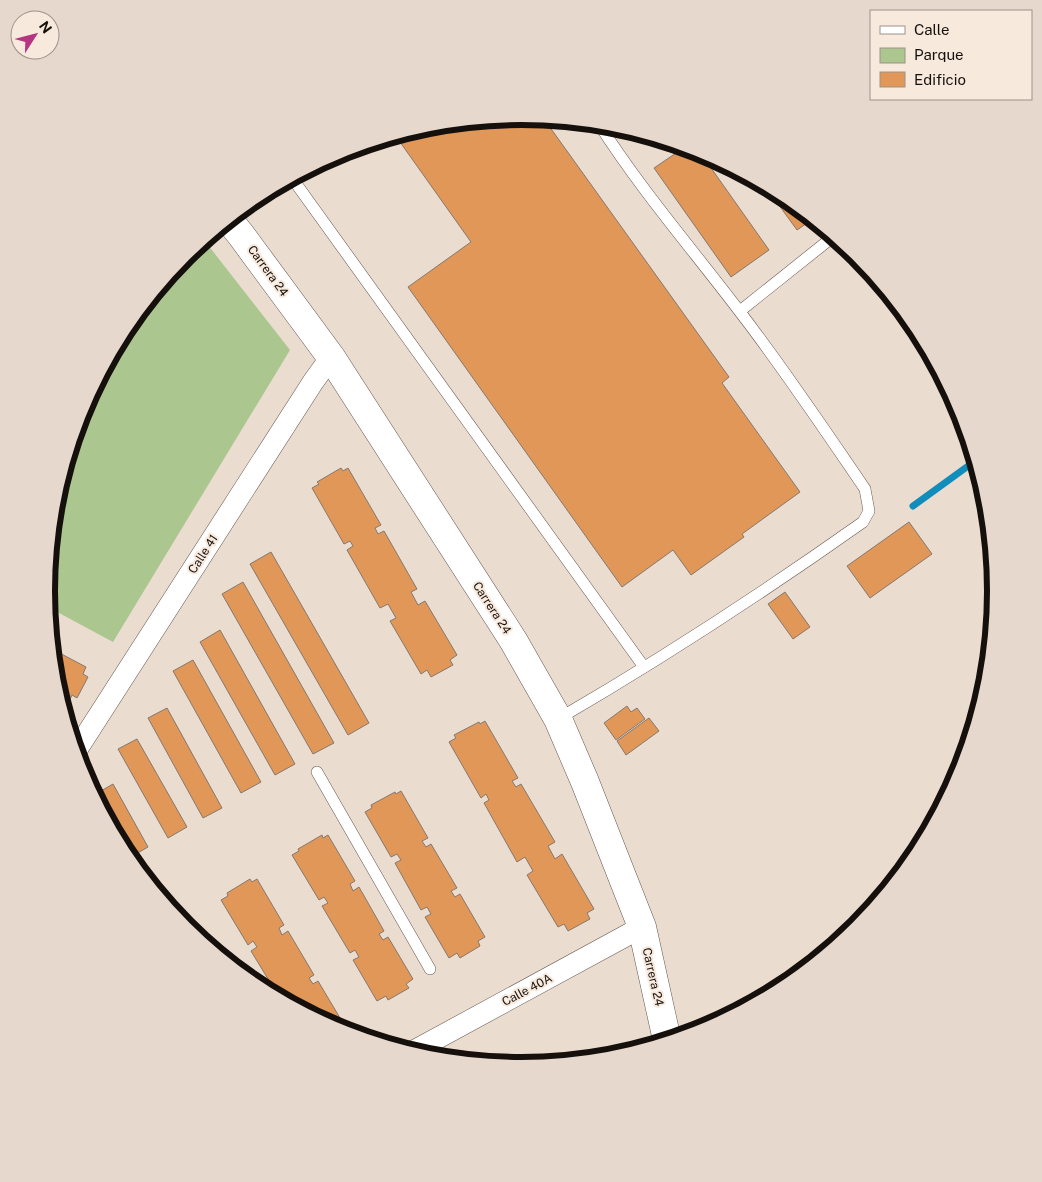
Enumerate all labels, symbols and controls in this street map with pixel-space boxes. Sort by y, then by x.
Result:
north arrow [10,10,60,60]
legend [870,10,1032,100]
text: N [36,18,55,36]
text: Calle [914,21,950,38]
text: Parque [914,46,964,63]
text: Edificio [914,71,966,88]
street label: Carrera 24 [245,243,291,300]
street label: Calle 41 [185,532,221,576]
street label: Carrera 24 [470,579,514,637]
street label: Carrera 24 [639,946,667,1008]
street label: Calle 40A [500,971,555,1009]

